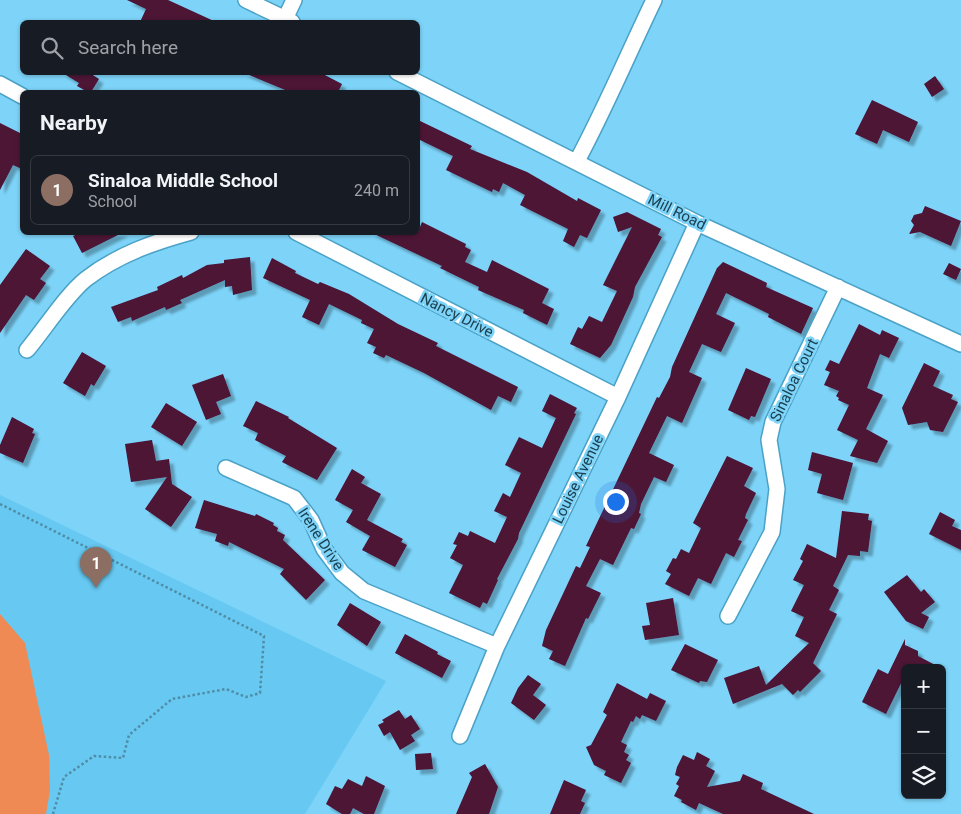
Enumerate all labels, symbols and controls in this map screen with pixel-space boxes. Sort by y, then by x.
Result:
search box [20,20,420,75]
icon: search [38,34,66,62]
text: Search here [78,36,178,59]
text: Nearby [40,111,107,135]
text: Sinaloa Middle School [88,169,278,192]
text: 1 [52,181,62,200]
text: 240 m [354,181,399,200]
street label: Mill Road [645,190,709,234]
text: School [88,192,137,211]
street label: Nancy Drive [417,289,497,341]
street label: Sinaloa Court [766,336,822,424]
street label: Louise Avenue [549,431,607,527]
your location [603,489,629,515]
street label: Irene Drive [294,504,348,574]
pin: 1 [80,547,112,588]
map controls [901,664,946,799]
button: + [901,664,946,709]
button: − [901,709,946,754]
button: layers [901,754,946,799]

